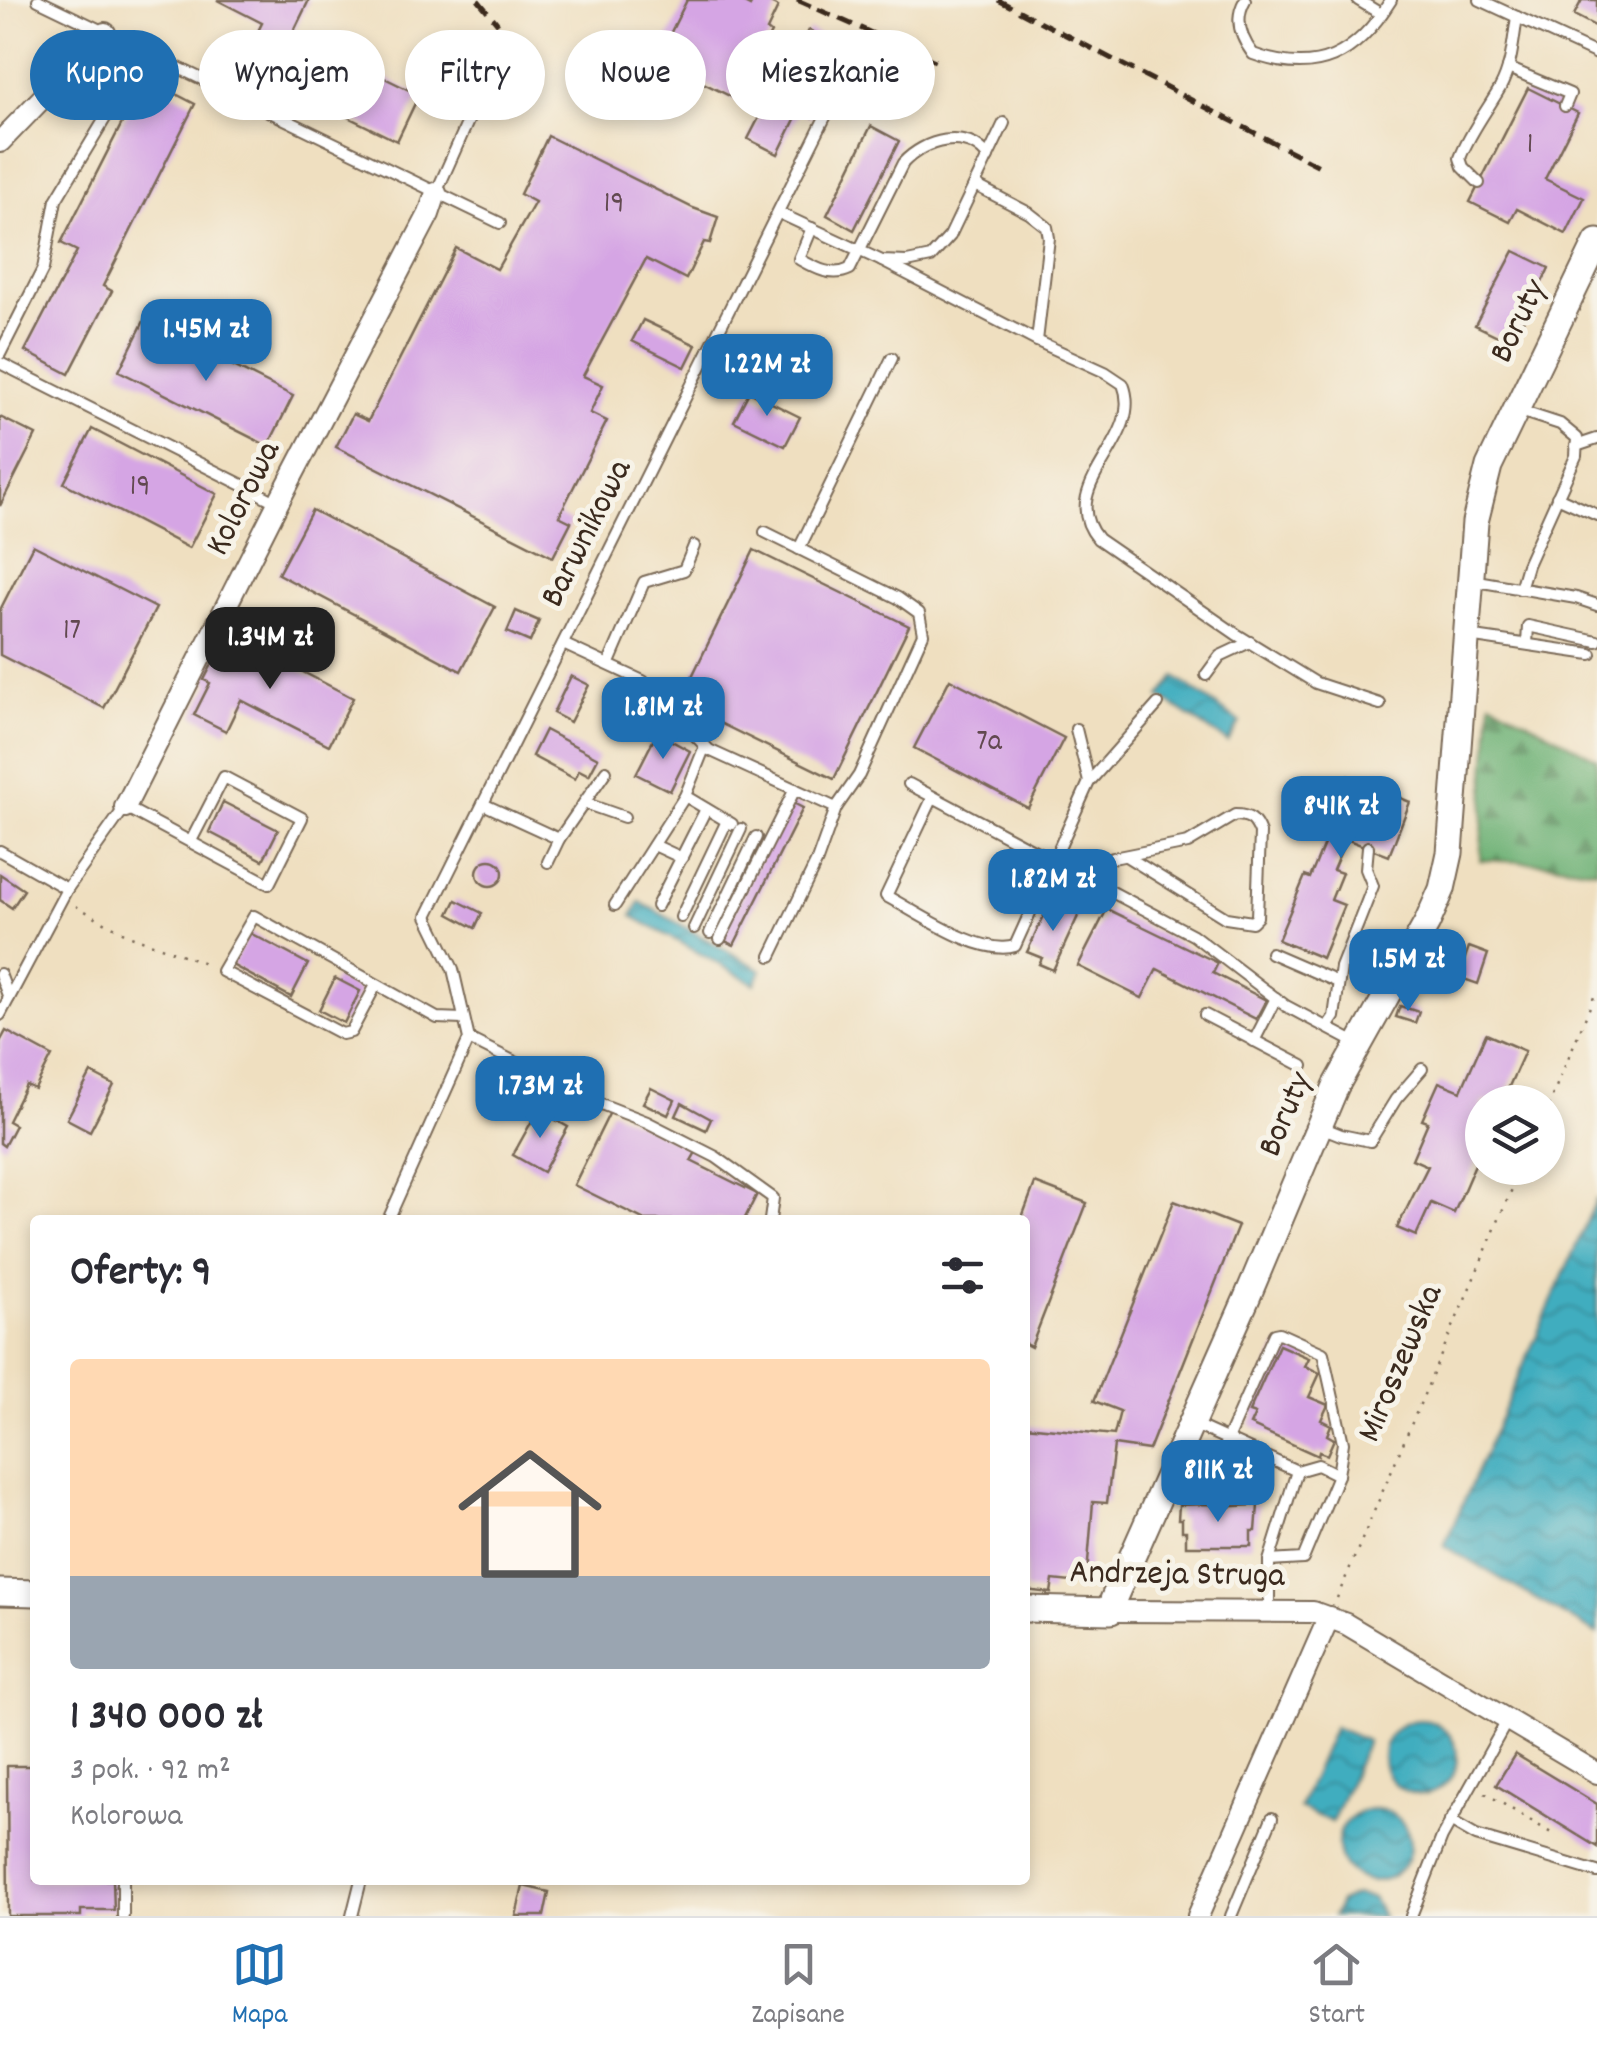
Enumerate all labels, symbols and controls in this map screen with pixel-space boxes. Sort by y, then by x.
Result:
chip: Kupno [30,30,179,120]
chip: Wynajem [199,30,385,120]
chip: Filtry [405,30,545,120]
chip: Nowe [565,30,706,120]
chip: Mieszkanie [726,30,935,120]
house number: 1 [1527,125,1533,168]
house number: 19 [604,184,624,227]
street label: Boruty [1478,271,1562,372]
pin: 1.45M zł [103,299,309,384]
text: 1.45M zł [163,308,249,354]
pin: 1.22M zł [664,334,870,419]
text: 1.22M zł [724,343,810,389]
street label: Kolorowa [195,432,295,565]
street label: Barwnikowa [529,451,647,617]
house number: 19 [130,467,150,510]
pin: 1.34M zł [167,607,373,692]
house number: 17 [63,611,81,654]
text: 1.34M zł [227,616,313,662]
pin: 1.81M zł [560,677,766,762]
text: 1.81M zł [624,686,702,732]
house number: 7a [976,722,1003,765]
pin: 841K zł [1249,776,1433,861]
text: 841K zł [1303,785,1379,831]
pin: 1.82M zł [950,849,1156,934]
text: 1.82M zł [1010,858,1096,904]
pin: 1.5M zł [1316,929,1500,1014]
text: 1.5M zł [1371,938,1445,984]
pin: 1.73M zł [437,1056,643,1141]
street label: Boruty [1247,1064,1327,1165]
text: 1.73M zł [497,1065,583,1111]
map controls [1465,1085,1565,1185]
button: layers [1465,1085,1565,1185]
text: Oferty: 9 [70,1245,211,1305]
icon: filters [935,1248,990,1303]
street label: Miroszewska [1346,1277,1458,1451]
icon: home [440,1424,620,1604]
pin: 811K zł [1126,1440,1310,1525]
text: 811K zł [1183,1449,1253,1495]
street label: Andrzeja Struga [1069,1549,1286,1603]
text: 1 340 000 zł [70,1689,262,1749]
text: 3 pok. · 92 m² [70,1749,231,1795]
text: Kolorowa [70,1795,183,1841]
tab: Mapa [232,1937,287,2037]
tab: Zapisane [751,1937,845,2037]
tab: Start [1309,1937,1365,2037]

